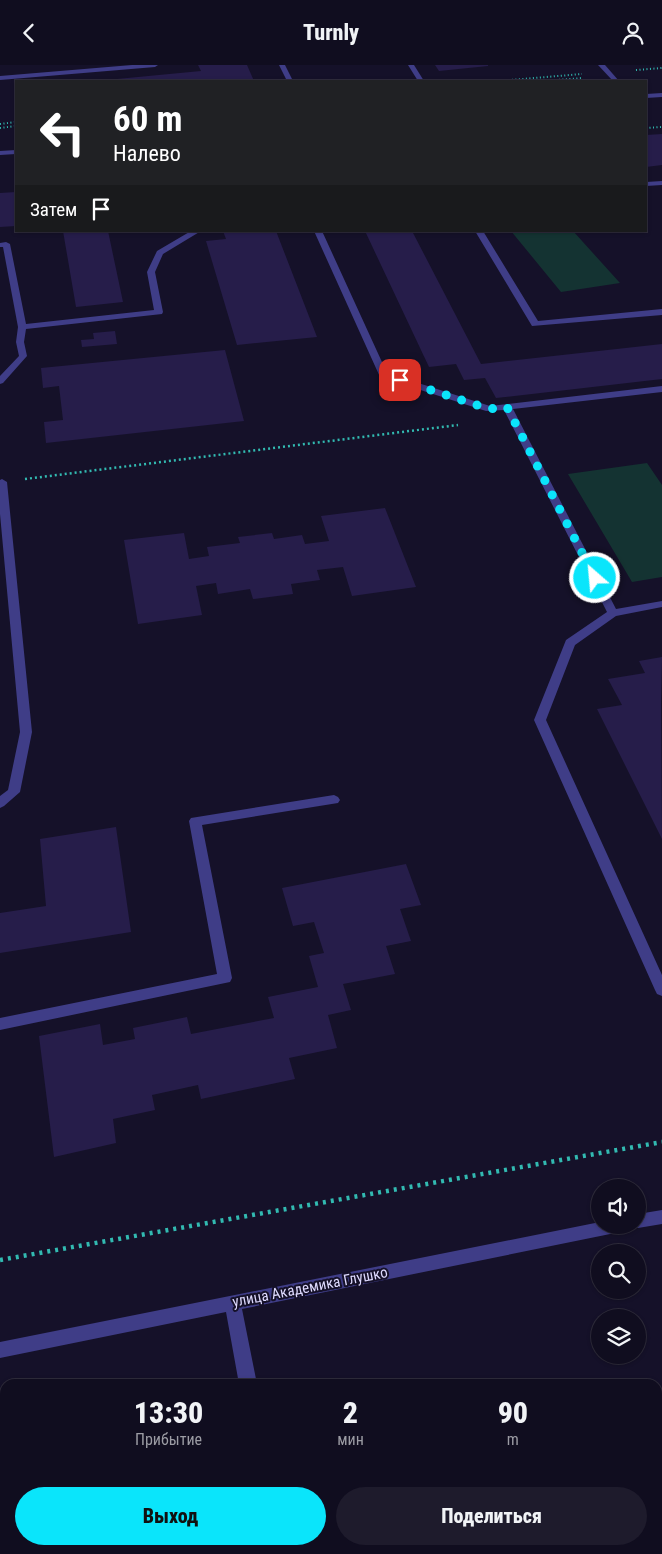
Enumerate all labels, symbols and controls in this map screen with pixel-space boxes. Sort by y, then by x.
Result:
icon: back [15,19,43,47]
icon: person [619,19,647,47]
text: Turnly [303,20,359,45]
text: 60 m [113,99,182,140]
icon: left [30,100,95,165]
text: Налево [113,141,181,166]
icon: arrive [87,195,115,223]
text: Затем [30,198,77,221]
pin [379,359,421,401]
icon: arrive [386,366,414,394]
position arrow [568,551,620,603]
map controls [591,1179,646,1364]
button: sound [591,1179,646,1234]
button: search [591,1244,646,1299]
street label: улица Академика Глушко [231,1263,389,1311]
button: layers [591,1309,646,1364]
text: 13:30 [134,1395,203,1430]
text: 2 [343,1395,358,1430]
text: 90 [498,1395,528,1430]
text: Прибытие [135,1430,202,1449]
text: мин [337,1430,364,1449]
text: m [507,1430,519,1449]
button: Выход [15,1487,326,1545]
button: Поделиться [336,1487,647,1545]

